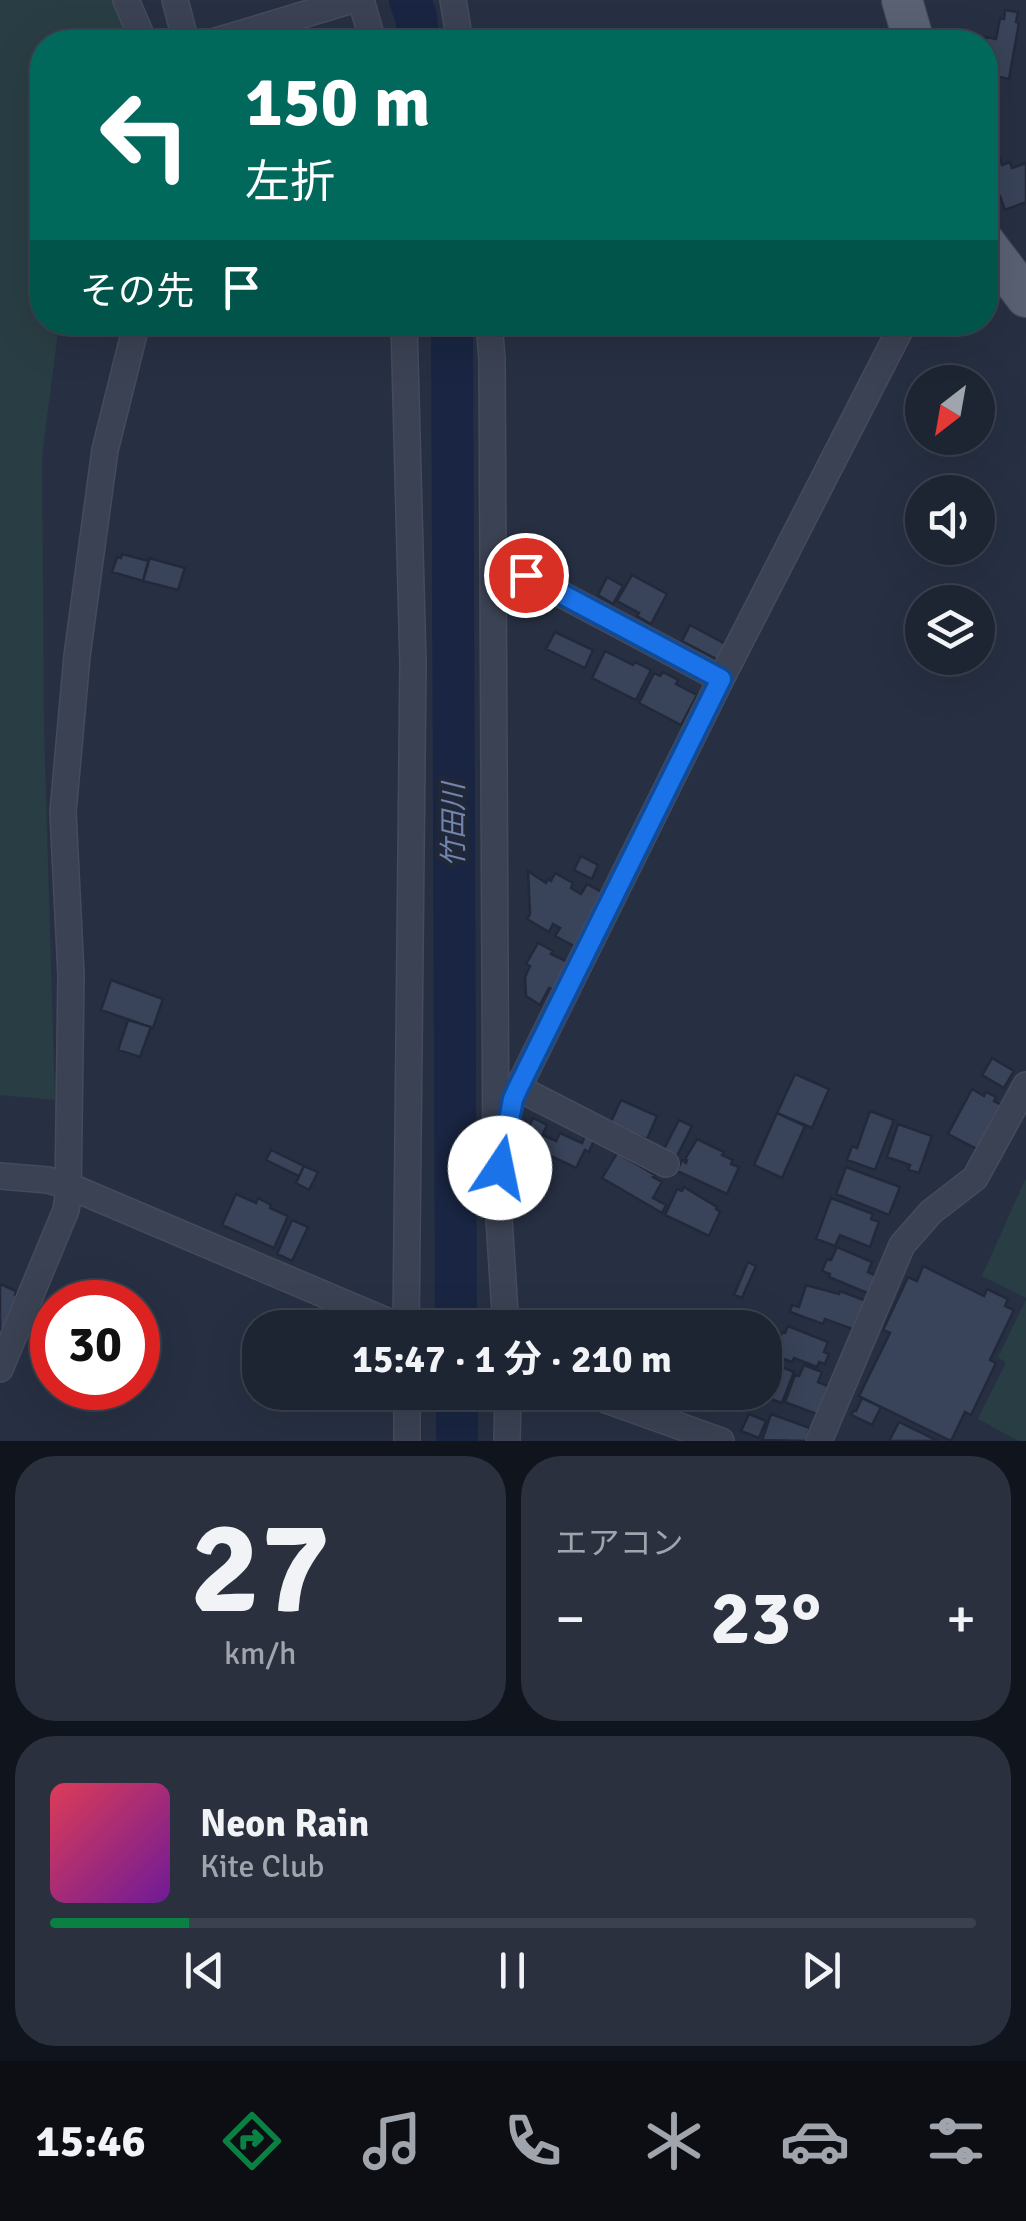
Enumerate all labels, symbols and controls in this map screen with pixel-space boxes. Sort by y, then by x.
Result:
text: 150 m [245,59,430,145]
icon: left [80,70,210,200]
text: 左折 [245,155,335,210]
icon: arrive [214,260,269,315]
text: その先 [80,268,194,315]
north arrow [905,365,995,455]
map controls [905,365,995,675]
button: sound [905,475,995,565]
pin [484,533,569,618]
icon: arrive [499,548,554,603]
button: layers [905,585,995,675]
water label: 竹田川 [437,780,471,867]
position arrow [448,1116,552,1220]
speed limit sign: 30 [30,1280,160,1410]
text: 15:47 · 1 分 · 210 m [352,1336,672,1383]
text: 27 [190,1489,330,1649]
text: エアコン [556,1524,684,1563]
text: 23° [710,1572,821,1665]
text: − [556,1585,585,1653]
text: + [946,1585,976,1653]
text: km/h [224,1634,296,1673]
text: Neon Rain [200,1800,369,1847]
text: Kite Club [200,1847,324,1886]
icon: previous [177,1943,232,1998]
icon: pause [485,1943,540,1998]
icon: next [794,1943,849,1998]
icon: directions [217,2106,287,2176]
icon: music [357,2106,427,2176]
icon: phone [498,2106,568,2176]
icon: climate [639,2106,709,2176]
icon: car [780,2106,850,2176]
icon: filters [921,2106,991,2176]
text: 15:46 [35,2114,146,2169]

